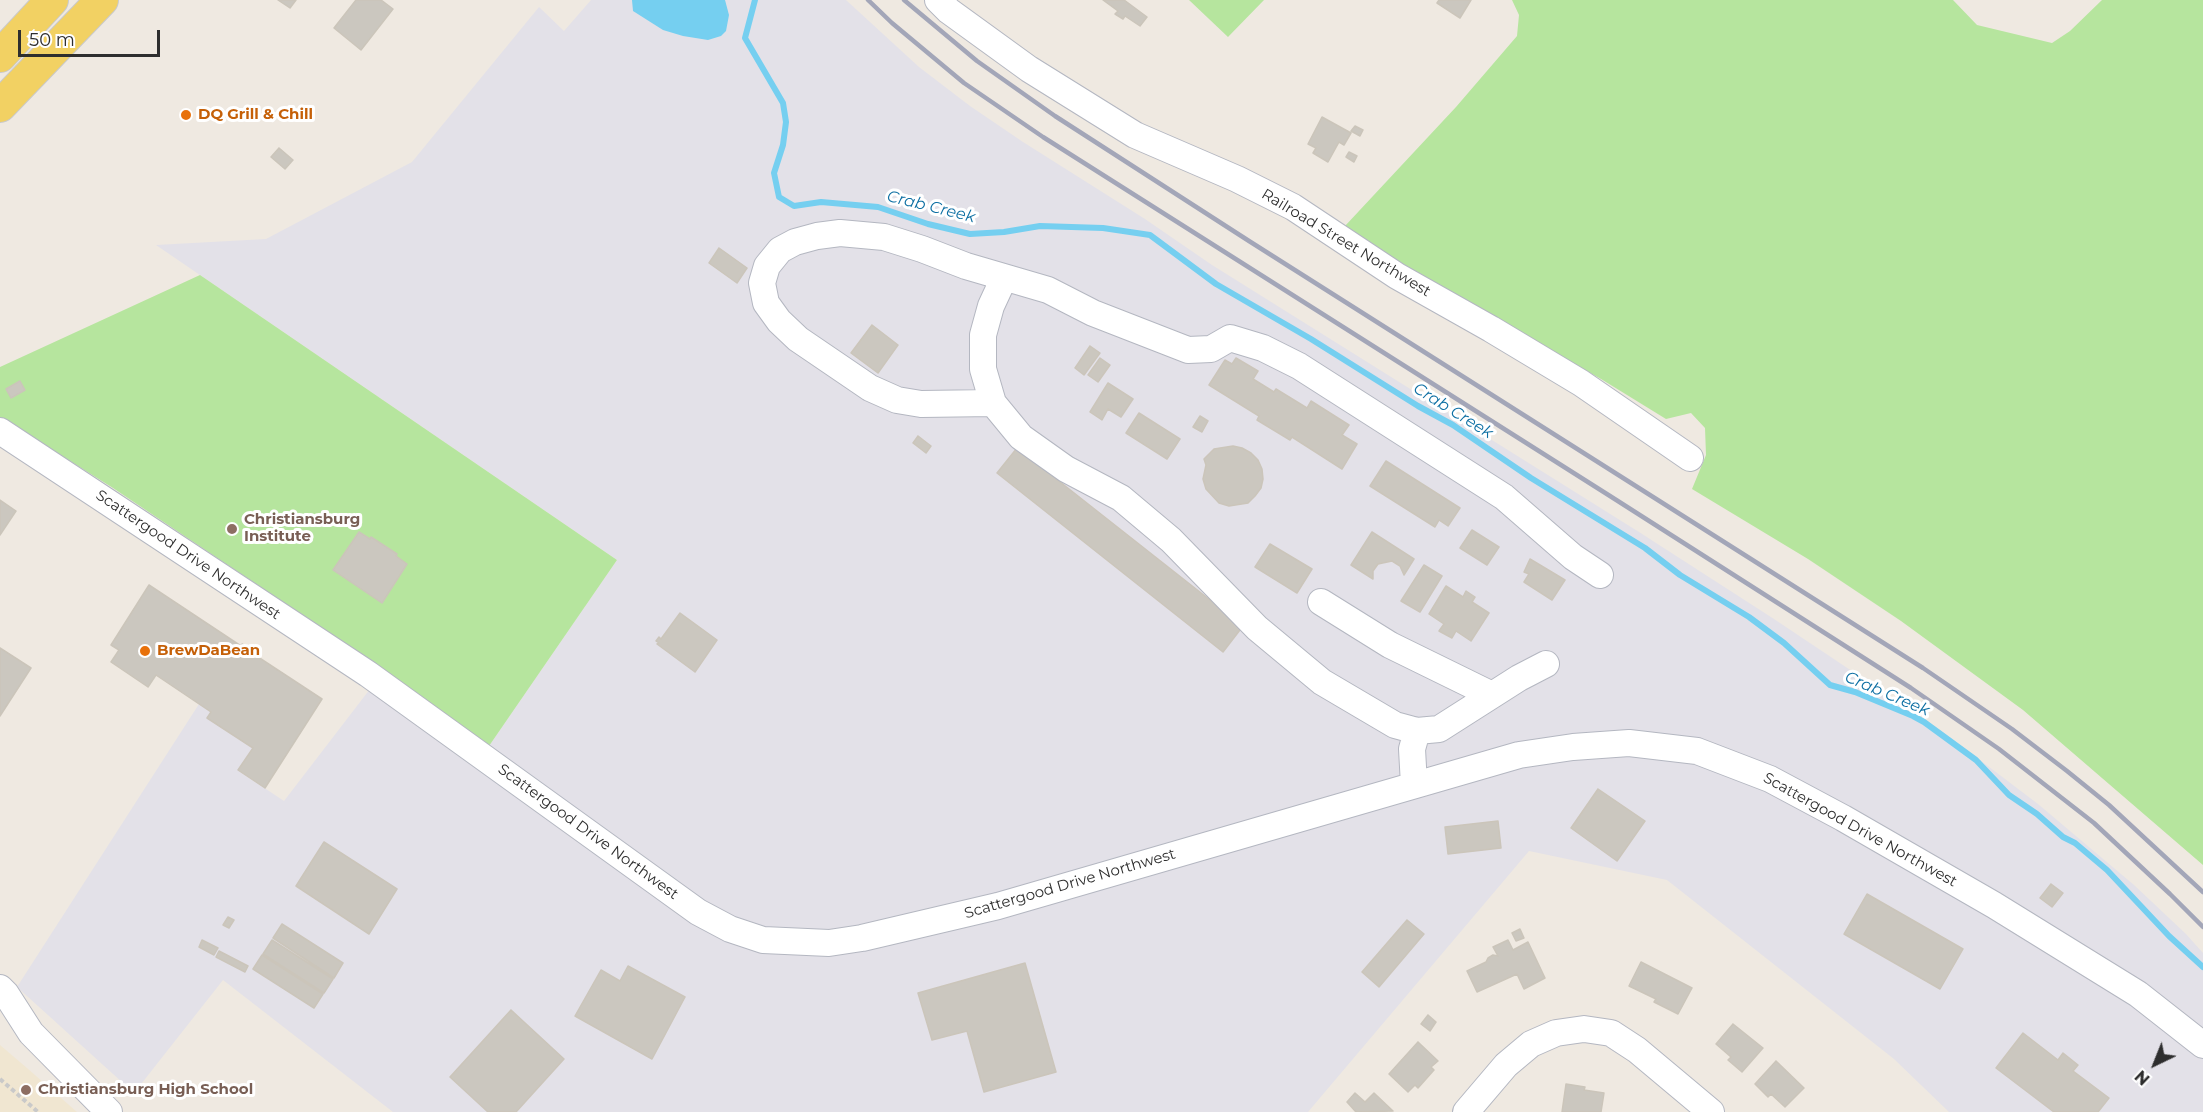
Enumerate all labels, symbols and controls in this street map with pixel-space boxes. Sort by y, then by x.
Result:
scale bar [21,18,164,56]
text: 50 m [29,29,75,51]
place label: DQ Grill & Chill [198,106,313,124]
marker: DQ Grill & Chill [179,108,193,122]
street label: Railroad Street Northwest [1258,185,1434,301]
water label: Crab Creek [885,187,977,227]
water label: Crab Creek [1410,379,1496,443]
street label: Scattergood Drive Northwest [92,486,284,624]
place label: Christiansburg Institute [244,511,360,546]
marker: Christiansburg Institute [225,522,239,536]
place label: BrewDaBean [157,642,260,660]
marker: BrewDaBean [138,644,152,658]
water label: Crab Creek [1842,668,1932,720]
street label: Scattergood Drive Northwest [494,760,682,904]
street label: Scattergood Drive Northwest [1760,769,1960,891]
street label: Scattergood Drive Northwest [962,845,1178,923]
north arrow [2125,1034,2185,1094]
text: N [2131,1066,2154,1089]
place label: Christiansburg High School [38,1081,253,1099]
marker: Christiansburg High School [19,1083,33,1097]

